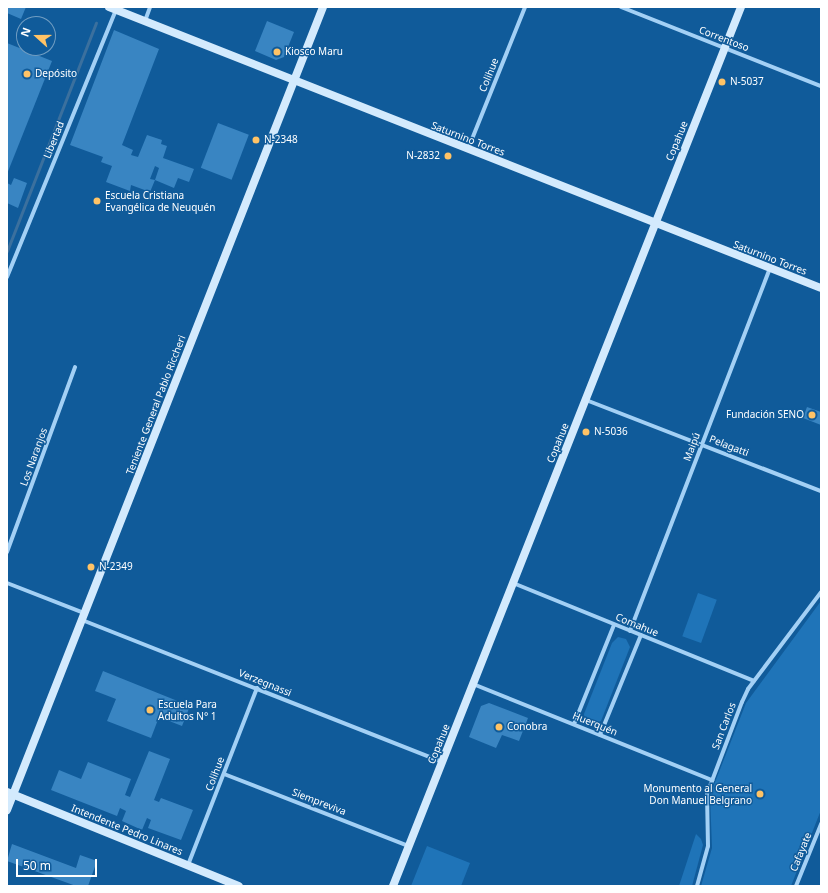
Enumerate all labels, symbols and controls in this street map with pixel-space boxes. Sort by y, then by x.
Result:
north arrow [16,16,56,56]
street label: Correntoso [697,24,751,54]
text: N [17,25,34,39]
place label: Kiosco Maru [285,46,343,58]
marker: Kiosco Maru [272,47,282,57]
street label: Colihue [477,56,501,94]
place label: Depósito [35,68,77,80]
marker: Depósito [22,69,32,79]
place label: N-5037 [730,76,764,88]
marker: N-5037 [717,77,727,87]
street label: Saturnino Torres [429,119,507,159]
street label: Copahue [664,119,690,163]
street label: Libertad [41,120,67,160]
place label: N-2348 [264,134,298,146]
marker: N-2348 [251,135,261,145]
place label: N-2832 [406,150,440,162]
marker: N-2832 [443,151,453,161]
place label: Escuela Cristiana Evangélica de Neuquén [105,189,215,212]
marker: Escuela Cristiana Evangélica de Neuquén [92,196,102,206]
street label: Saturnino Torres [731,238,809,278]
street label: Teniente General Pablo Riccheri [124,334,188,476]
place label: Fundación SENO [726,409,804,421]
marker: Fundación SENO [807,410,817,420]
street label: Copahue [545,421,571,465]
street label: Los Naranjos [18,426,50,488]
place label: N-5036 [594,426,628,438]
marker: N-5036 [581,427,591,437]
street label: Maipú [681,431,703,463]
street label: Pelagatti [708,433,750,459]
place label: N-2349 [99,561,133,573]
marker: N-2349 [86,562,96,572]
street label: Comahue [614,611,660,639]
street label: Verzegnassi [237,667,293,699]
place label: Escuela Para Adultos N° 1 [158,698,217,722]
street label: San Carlos [710,701,738,751]
marker: Escuela Para Adultos N° 1 [145,705,155,715]
street label: Huerquén [571,710,619,738]
place label: Conobra [507,721,547,733]
street label: Copahue [426,722,452,766]
marker: Conobra [494,722,504,732]
street label: Colihue [203,755,227,793]
place label: Monumento al General Don Manuel Belgrano [643,782,752,806]
street label: Siempreviva [290,786,348,818]
marker: Monumento al General Don Manuel Belgrano [755,789,765,799]
street label: Intendente Pedro Linares [69,802,185,858]
street label: Cafayate [788,831,814,873]
scale bar [18,851,99,877]
text: 50 m [23,857,51,874]

